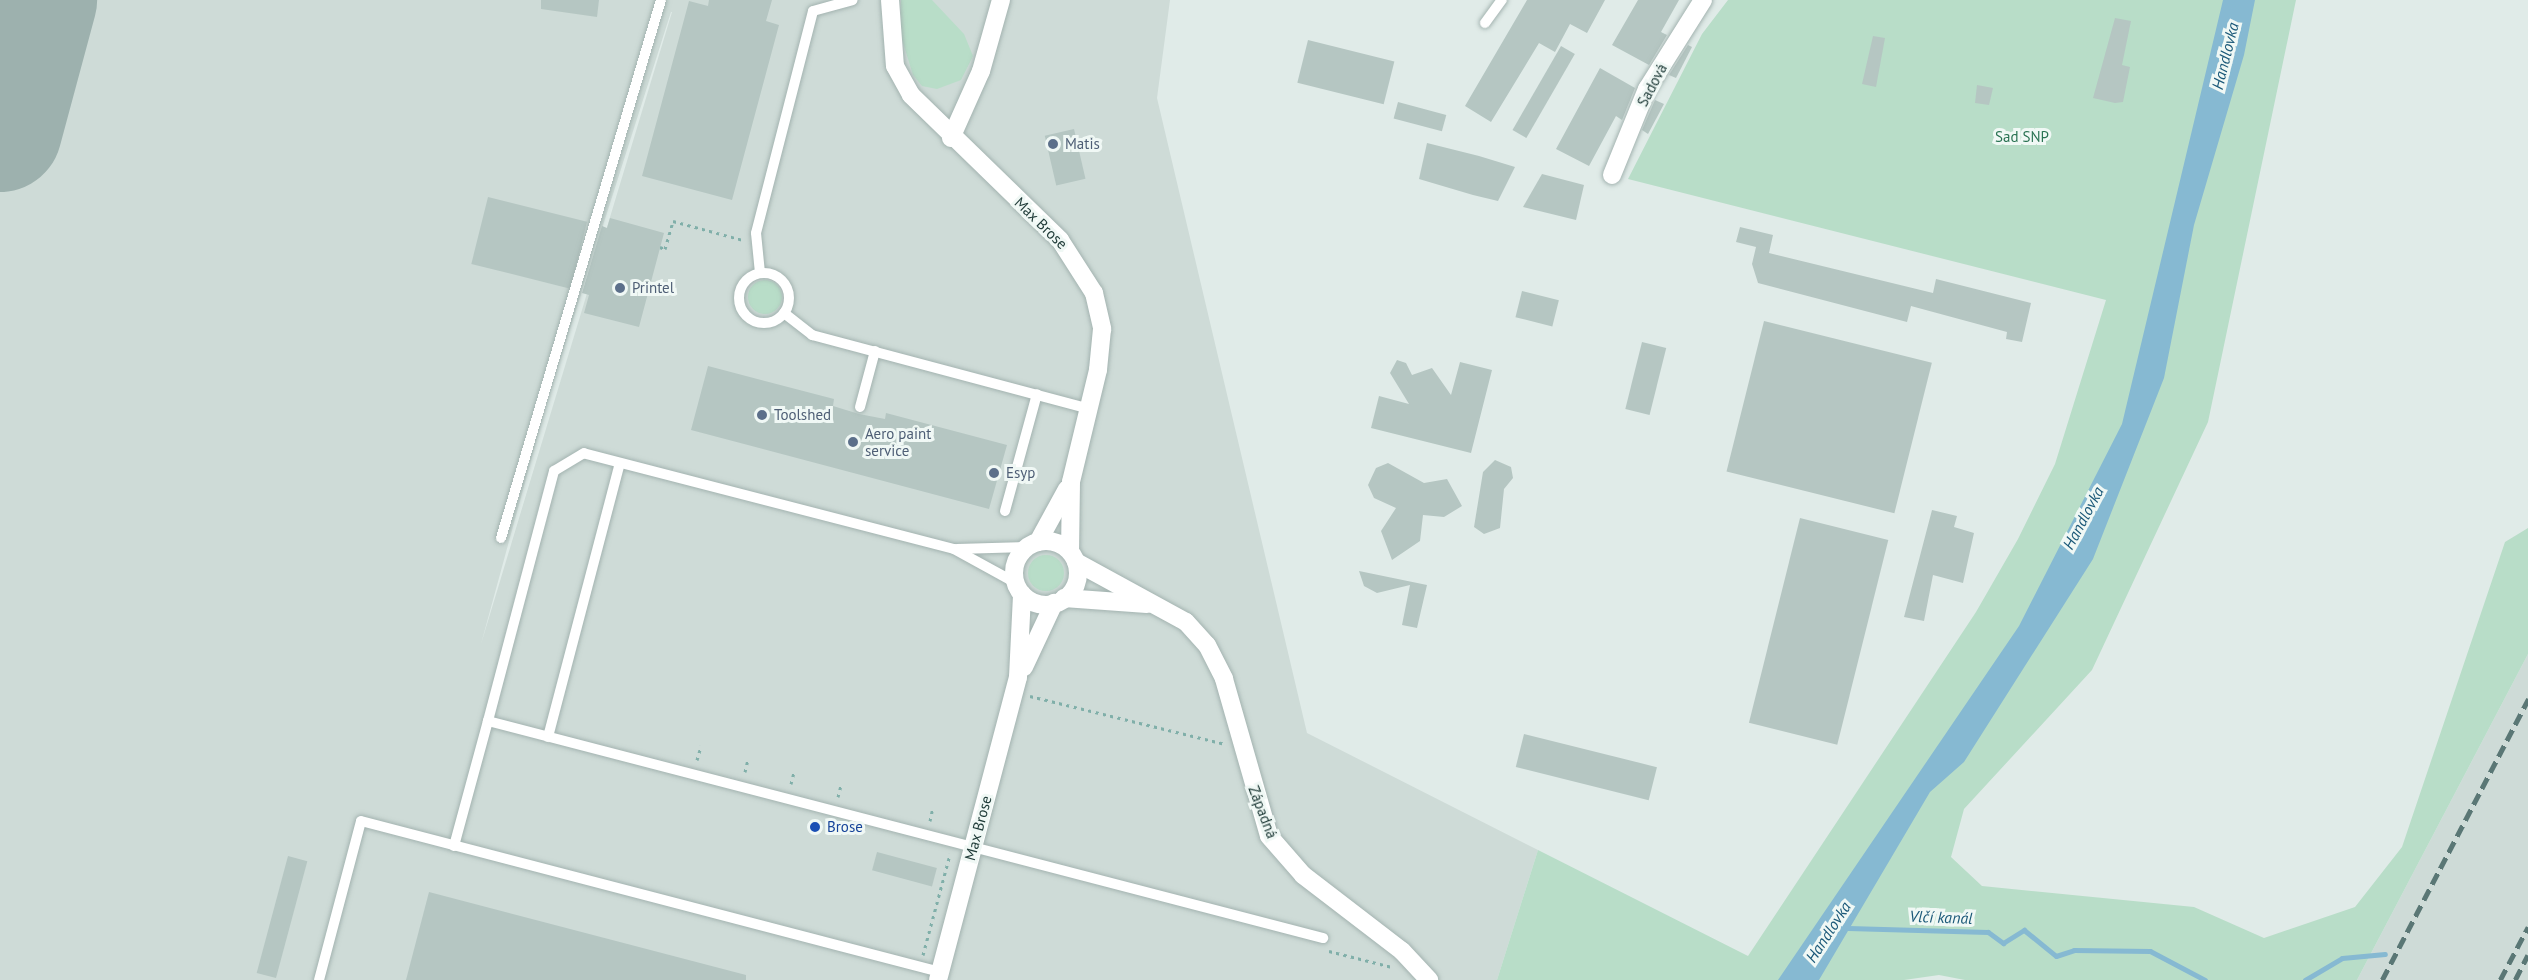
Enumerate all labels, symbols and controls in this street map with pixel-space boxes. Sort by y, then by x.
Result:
water label: Handlovka [2207,21,2243,91]
street label: Sadová [1633,60,1671,110]
park label: Sad SNP [1995,128,2049,146]
place label: Matis [1065,135,1100,153]
marker: Matis [1046,137,1060,151]
street label: Max Brose [1011,193,1071,253]
place label: Printel [632,279,674,297]
marker: Printel [613,281,627,295]
place label: Toolshed [774,406,831,424]
marker: Toolshed [755,408,769,422]
place label: Aero paint service [865,424,931,459]
marker: Aero paint service [846,435,860,449]
place label: Esyp [1006,464,1035,482]
marker: Esyp [987,466,1001,480]
water label: Handlovka [2059,483,2107,553]
street label: Západná [1245,783,1281,841]
street label: Max Brose [961,793,995,863]
place label: Brose [827,818,863,836]
marker: Brose [808,820,822,834]
water label: Handlovka [1801,898,1855,966]
water label: Vlčí kanál [1909,906,1973,928]

